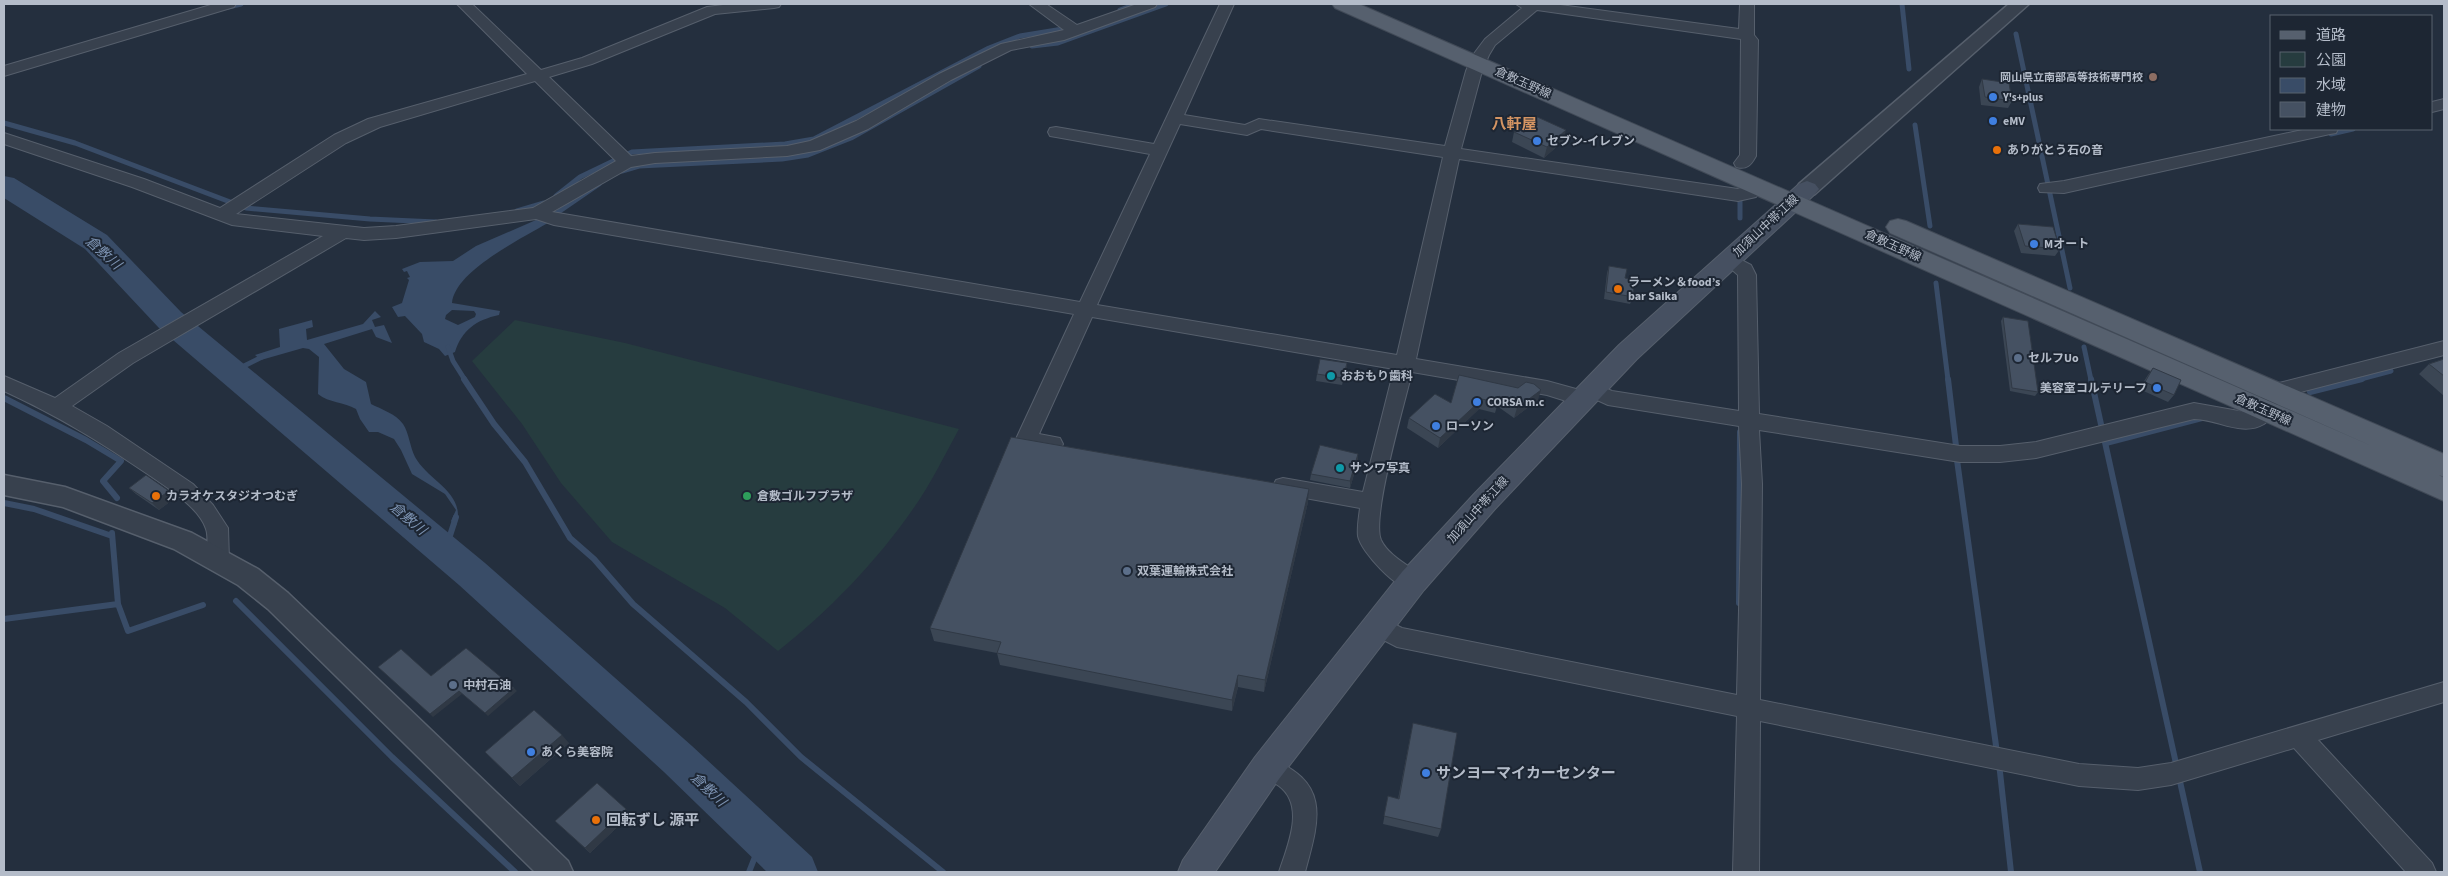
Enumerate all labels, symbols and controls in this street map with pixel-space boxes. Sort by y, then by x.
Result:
legend [2270,15,2433,130]
text: 道路 [2316,25,2346,46]
text: 公園 [2316,50,2346,71]
street label: 倉敷玉野線 [1492,63,1554,103]
place label: 岡山県立南部高等技術専門校 [2000,70,2143,85]
marker: 岡山県立南部高等技術専門校 [2147,71,2159,83]
text: 水域 [2316,75,2346,96]
place label: Y's+plus [2002,90,2043,105]
marker: Y's+plus [1987,91,1999,103]
text: 建物 [2316,100,2346,121]
place label: eMV [2003,113,2025,130]
district label: 八軒屋 [1491,114,1537,135]
marker: eMV [1987,115,1999,127]
place label: セブン-イレブン [1547,133,1635,150]
marker: セブン-イレブン [1531,135,1543,147]
place label: ありがとう石の音 [2007,142,2103,159]
marker: ありがとう石の音 [1991,144,2003,156]
street label: 加須山中帯江線 [1729,191,1803,261]
street label: 倉敷玉野線 [1862,226,1924,266]
water label: 倉敷川 [81,232,127,276]
place label: Mオート [2044,236,2089,253]
marker: Mオート [2028,238,2040,250]
place label: ラーメン＆food’s bar Saika [1628,274,1720,305]
marker: ラーメン＆food’s bar Saika [1612,283,1624,295]
place label: セルフUo [2028,350,2079,367]
marker: セルフUo [2012,352,2024,364]
place label: おおもり歯科 [1341,368,1413,385]
marker: おおもり歯科 [1325,370,1337,382]
place label: 美容室コルテリーフ [2040,380,2147,397]
marker: 美容室コルテリーフ [2151,382,2163,394]
street label: 倉敷玉野線 [2232,390,2294,430]
place label: CORSA m.c [1487,394,1545,411]
marker: CORSA m.c [1471,396,1483,408]
place label: ローソン [1446,418,1494,435]
marker: ローソン [1430,420,1442,432]
place label: サンワ写真 [1350,460,1410,477]
marker: サンワ写真 [1334,462,1346,474]
street label: 加須山中帯江線 [1444,473,1512,547]
place label: カラオケスタジオつむぎ [166,488,298,505]
place label: 倉敷ゴルフプラザ [757,488,853,505]
marker: カラオケスタジオつむぎ [150,490,162,502]
marker: 倉敷ゴルフプラザ [741,490,753,502]
water label: 倉敷川 [385,498,432,541]
place label: 双葉運輸株式会社 [1137,563,1233,580]
marker: 双葉運輸株式会社 [1121,565,1133,577]
place label: 中村石油 [463,677,511,694]
marker: 中村石油 [447,679,459,691]
place label: あくら美容院 [541,744,613,761]
marker: あくら美容院 [525,746,537,758]
place label: サンヨーマイカーセンター [1436,763,1616,784]
marker: サンヨーマイカーセンター [1420,767,1432,779]
water label: 倉敷川 [686,768,732,813]
place label: 回転ずし 源平 [606,810,699,831]
marker: 回転ずし 源平 [590,814,602,826]

